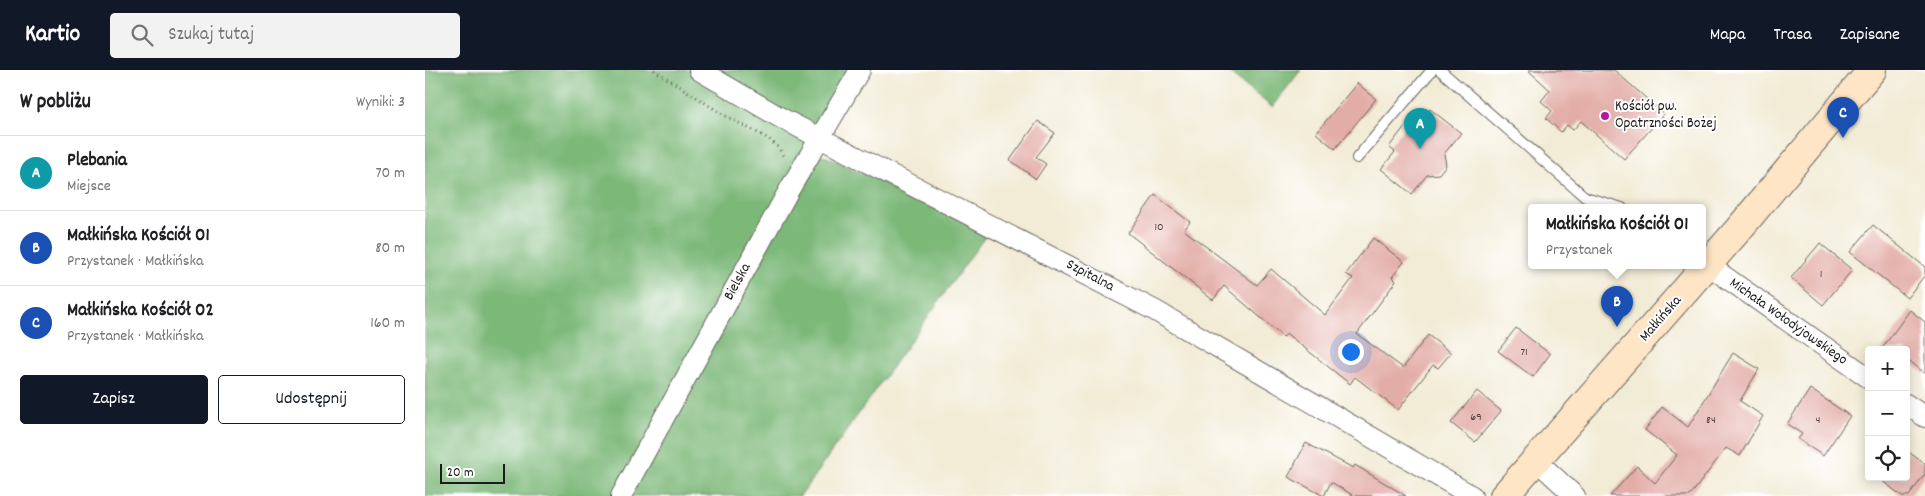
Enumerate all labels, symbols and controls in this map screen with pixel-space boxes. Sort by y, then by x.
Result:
search box [110,13,460,58]
text: Kartio [25,18,80,52]
icon: search [128,21,156,49]
text: Szukaj tutaj [168,22,254,49]
text: Mapa [1710,23,1745,48]
text: Trasa [1773,23,1812,48]
text: Zapisane [1840,23,1900,48]
text: W pobliżu [20,88,91,118]
text: Wyniki: 3 [356,91,405,114]
place label: Kościół pw. Opatrzności Bożej [1615,96,1717,135]
pin: C [1827,97,1859,138]
pin: A [1404,108,1436,149]
marker: Kościół pw. Opatrzności Bożej [1599,110,1611,122]
text: Plebania [67,148,127,175]
text: A [32,162,40,185]
text: 70 m [375,162,405,185]
text: Miejsce [67,175,111,198]
popup [1528,204,1706,269]
text: Małkińska Kościół 01 [1546,212,1688,239]
house number: 10 [1154,219,1164,236]
text: Małkińska Kościół 01 [67,223,210,250]
text: B [32,237,40,260]
text: 80 m [375,237,405,260]
text: Przystanek [1546,239,1613,262]
text: Przystanek · Małkińska [67,250,204,273]
street label: Szpitalna [1062,254,1119,298]
street label: Bielska [719,259,758,305]
house number: 1 [1820,266,1822,283]
street label: Michała Wołodyjowskiego [1724,273,1852,371]
pin: B [1601,286,1633,327]
street label: Małkińska [1635,290,1688,347]
text: Małkińska Kościół 02 [67,298,214,325]
text: C [32,312,40,335]
text: 160 m [370,312,405,335]
text: Przystanek · Małkińska [67,325,204,348]
your location [1338,339,1364,365]
house number: 71 [1520,344,1528,361]
map controls [1865,346,1910,481]
button: + [1865,346,1910,391]
button: Zapisz [20,375,208,424]
button: Udostępnij [218,375,405,424]
button: − [1865,391,1910,436]
house number: 69 [1470,409,1482,426]
house number: 84 [1706,412,1716,429]
house number: 4 [1816,412,1821,429]
button: locate [1865,436,1910,481]
scale bar [440,461,505,484]
text: 20 m [447,463,474,483]

